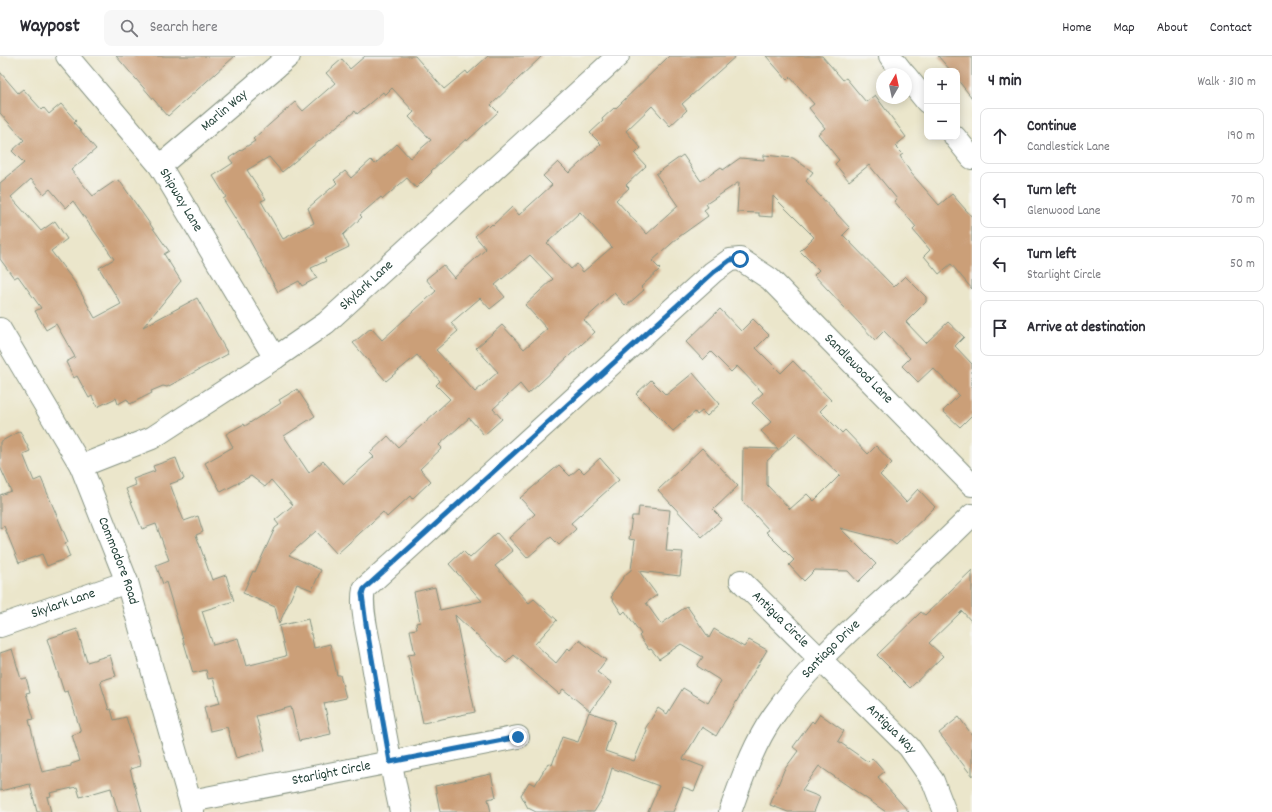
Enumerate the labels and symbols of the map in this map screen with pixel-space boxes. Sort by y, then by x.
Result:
north arrow [876,68,912,104]
street label: Marlin Way [197,85,253,137]
street label: Shipway Lane [154,165,207,236]
route start [731,250,749,268]
street label: Skylark Lane [335,256,398,316]
street label: Sandlewood Lane [819,329,897,409]
street label: Commodore Road [92,514,143,607]
street label: Skylark Lane [29,584,98,624]
street label: Antigua Circle [747,587,813,653]
street label: Santiago Drive [797,615,865,683]
street label: Antigua Way [861,700,921,759]
route end [509,728,527,746]
street label: Starlight Circle [290,756,372,791]

